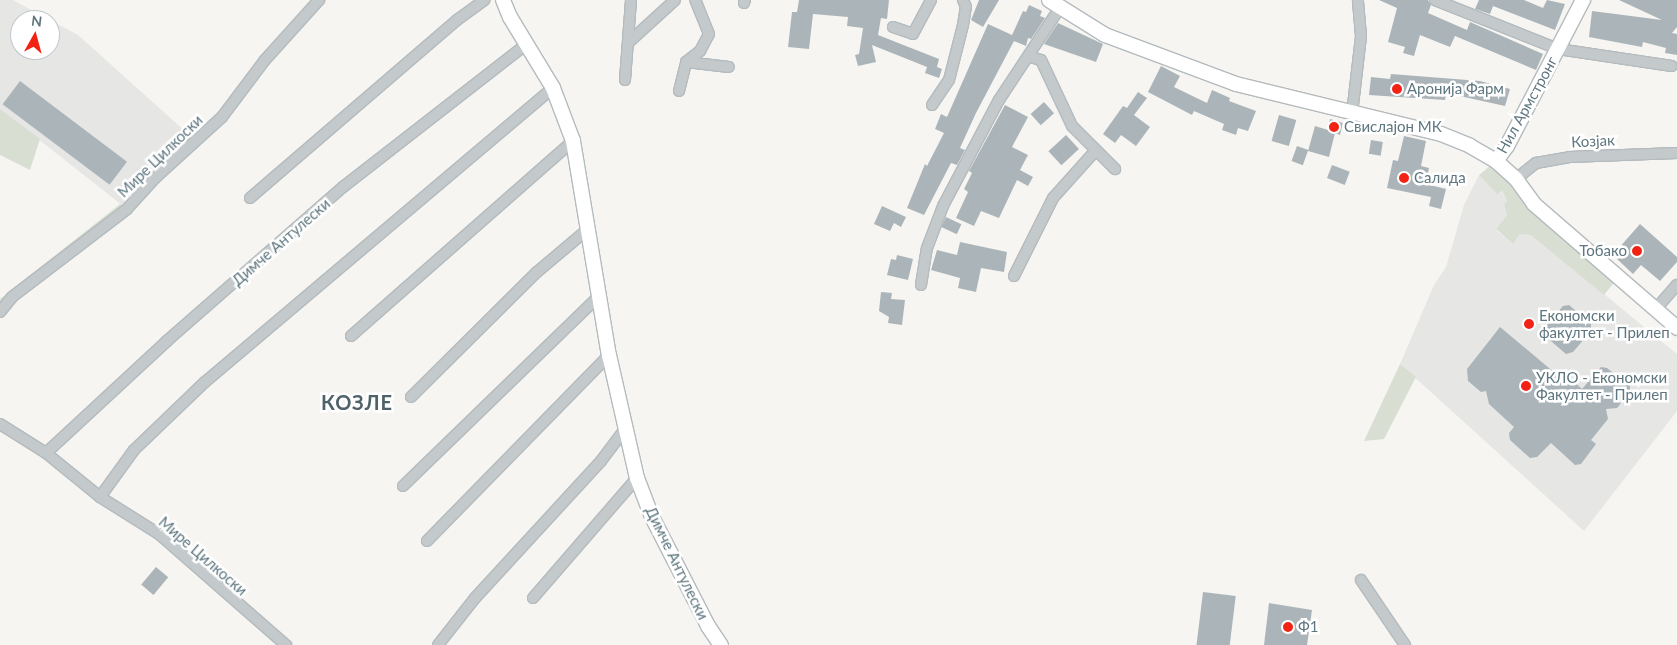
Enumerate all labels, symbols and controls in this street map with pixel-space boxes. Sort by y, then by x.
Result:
north arrow [10,10,60,60]
text: N [30,12,43,30]
street label: Нил Армстронг [1493,53,1561,157]
place label: Аронија Фарм [1407,80,1504,98]
marker: Аронија Фарм [1391,83,1403,95]
street label: Мире Цилкоски [114,111,206,201]
place label: Свислајон МК [1344,118,1442,136]
marker: Свислајон МК [1328,121,1340,133]
street label: Козјак [1571,131,1615,151]
place label: Салида [1414,169,1466,187]
marker: Салида [1398,172,1410,184]
street label: Димче Антулески [228,195,334,289]
place label: Тобако [1579,242,1627,260]
marker: Тобако [1631,245,1643,257]
place label: Економски факултет - Прилеп [1539,306,1670,341]
marker: Економски факултет - Прилеп [1523,318,1535,330]
place label: УКЛО - Економски Факултет - Прилеп [1536,368,1668,403]
marker: УКЛО - Економски Факултет - Прилеп [1520,380,1532,392]
district label: КОЗЛЕ [320,390,394,414]
street label: Димче Антулески [642,503,712,623]
street label: Мире Цилкоски [155,513,251,599]
place label: Ф1 [1298,618,1318,636]
marker: Ф1 [1282,621,1294,633]

